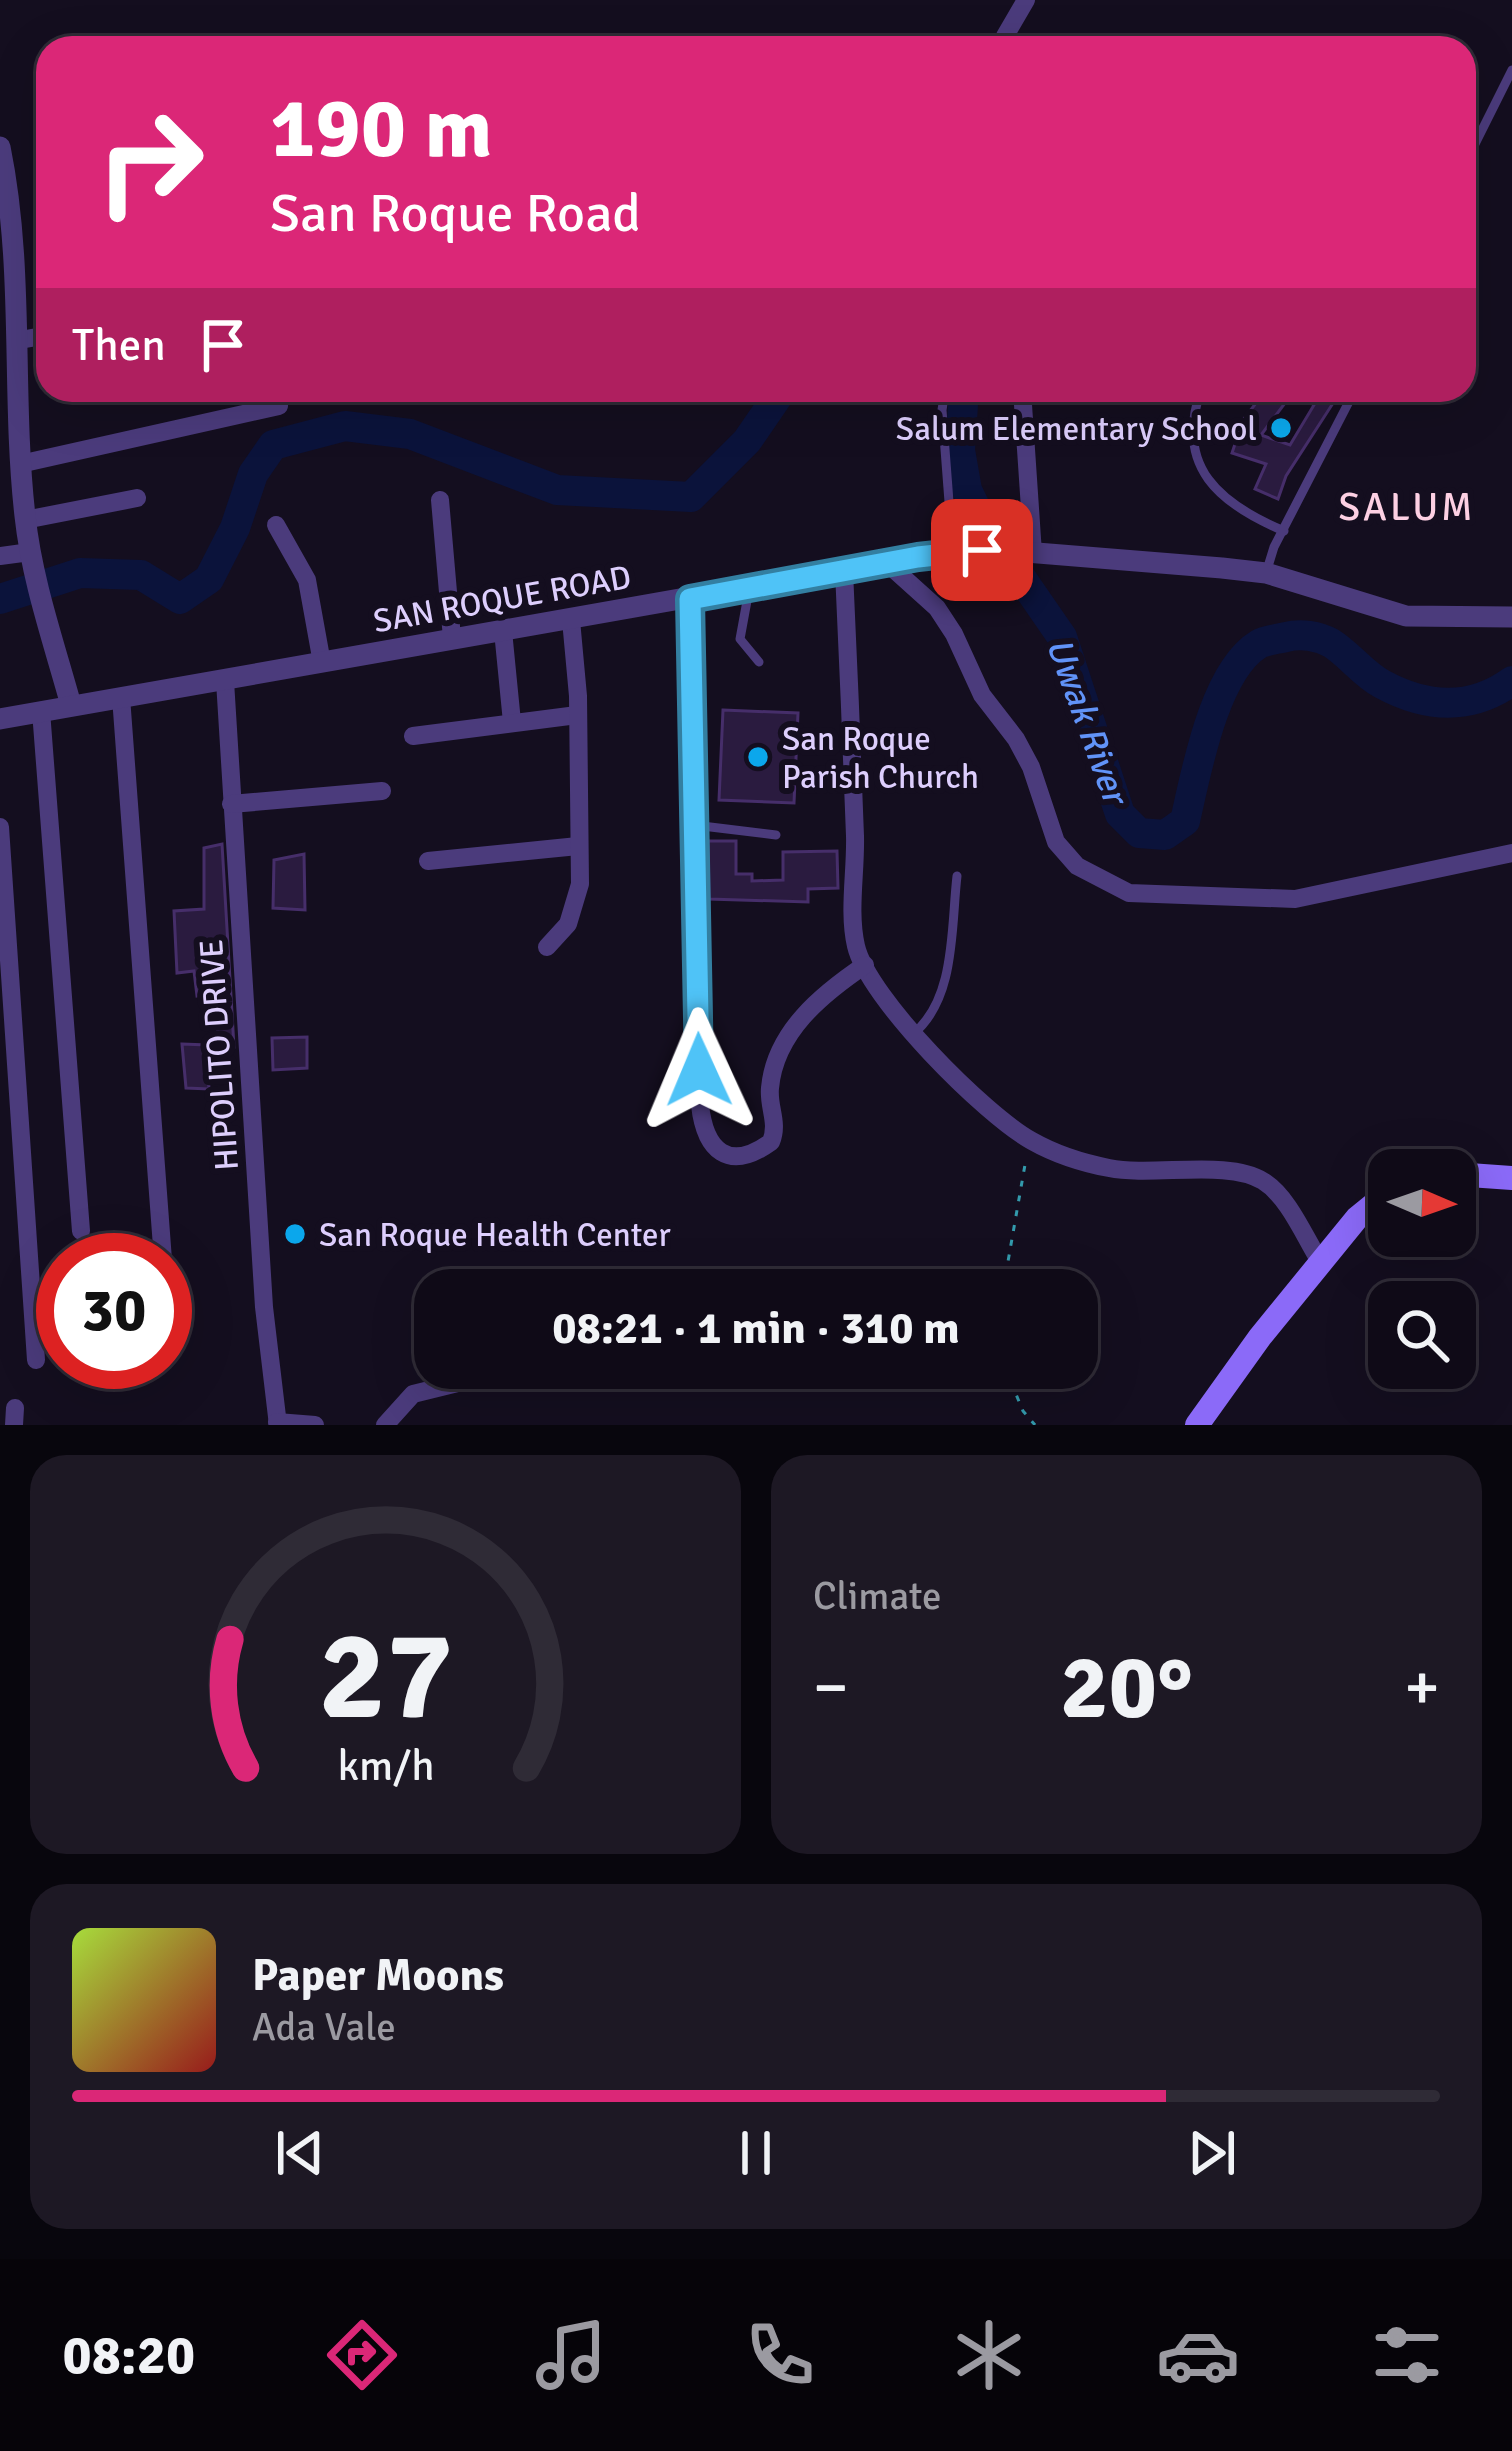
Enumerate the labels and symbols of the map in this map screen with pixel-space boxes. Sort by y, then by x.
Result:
place label: Salum Elementary School [896,409,1257,450]
marker: Salum Elementary School [1268,415,1294,441]
district label: SALUM [1338,483,1476,531]
pin [931,499,1033,601]
street label: SAN ROQUE ROAD [370,557,634,642]
water label: Uwak River [1036,632,1139,814]
place label: San Roque Parish Church [782,719,979,798]
marker: San Roque Parish Church [745,744,771,770]
street label: HIPOLITO DRIVE [191,938,248,1172]
position arrow [636,1007,762,1133]
north arrow [1368,1149,1476,1257]
place label: San Roque Health Center [319,1215,671,1256]
marker: San Roque Health Center [282,1221,308,1247]
speed limit sign: 30 [36,1233,192,1389]

